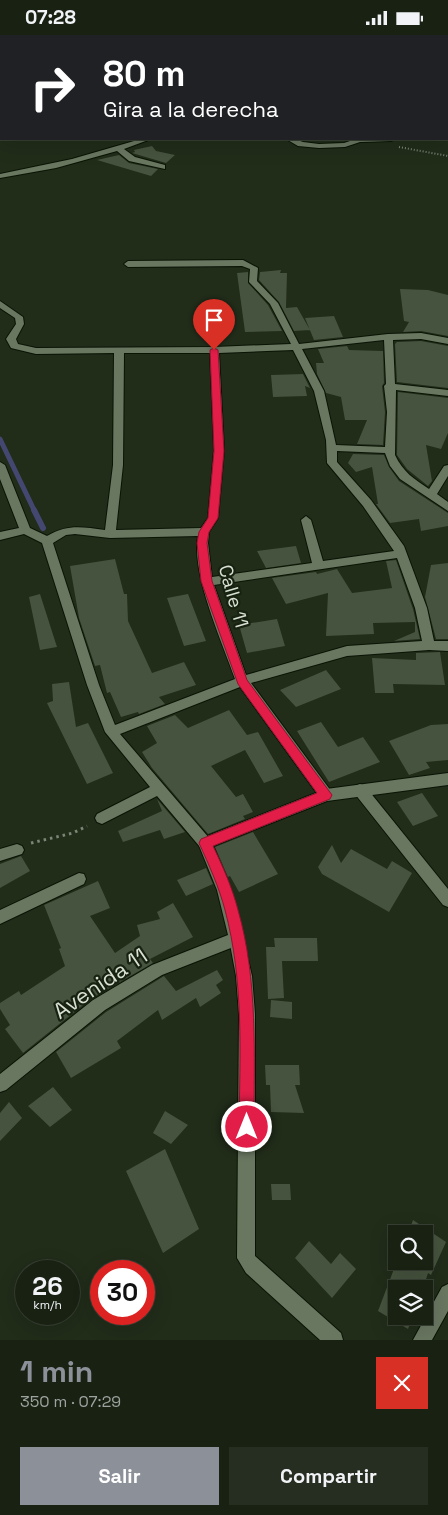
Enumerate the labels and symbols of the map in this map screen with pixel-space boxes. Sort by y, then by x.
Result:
pin [193,299,235,350]
street label: Calle 11 [213,562,254,631]
street label: Avenida 11 [48,941,152,1025]
position arrow [220,1100,272,1152]
speed limit sign: 30 [90,1260,155,1325]

